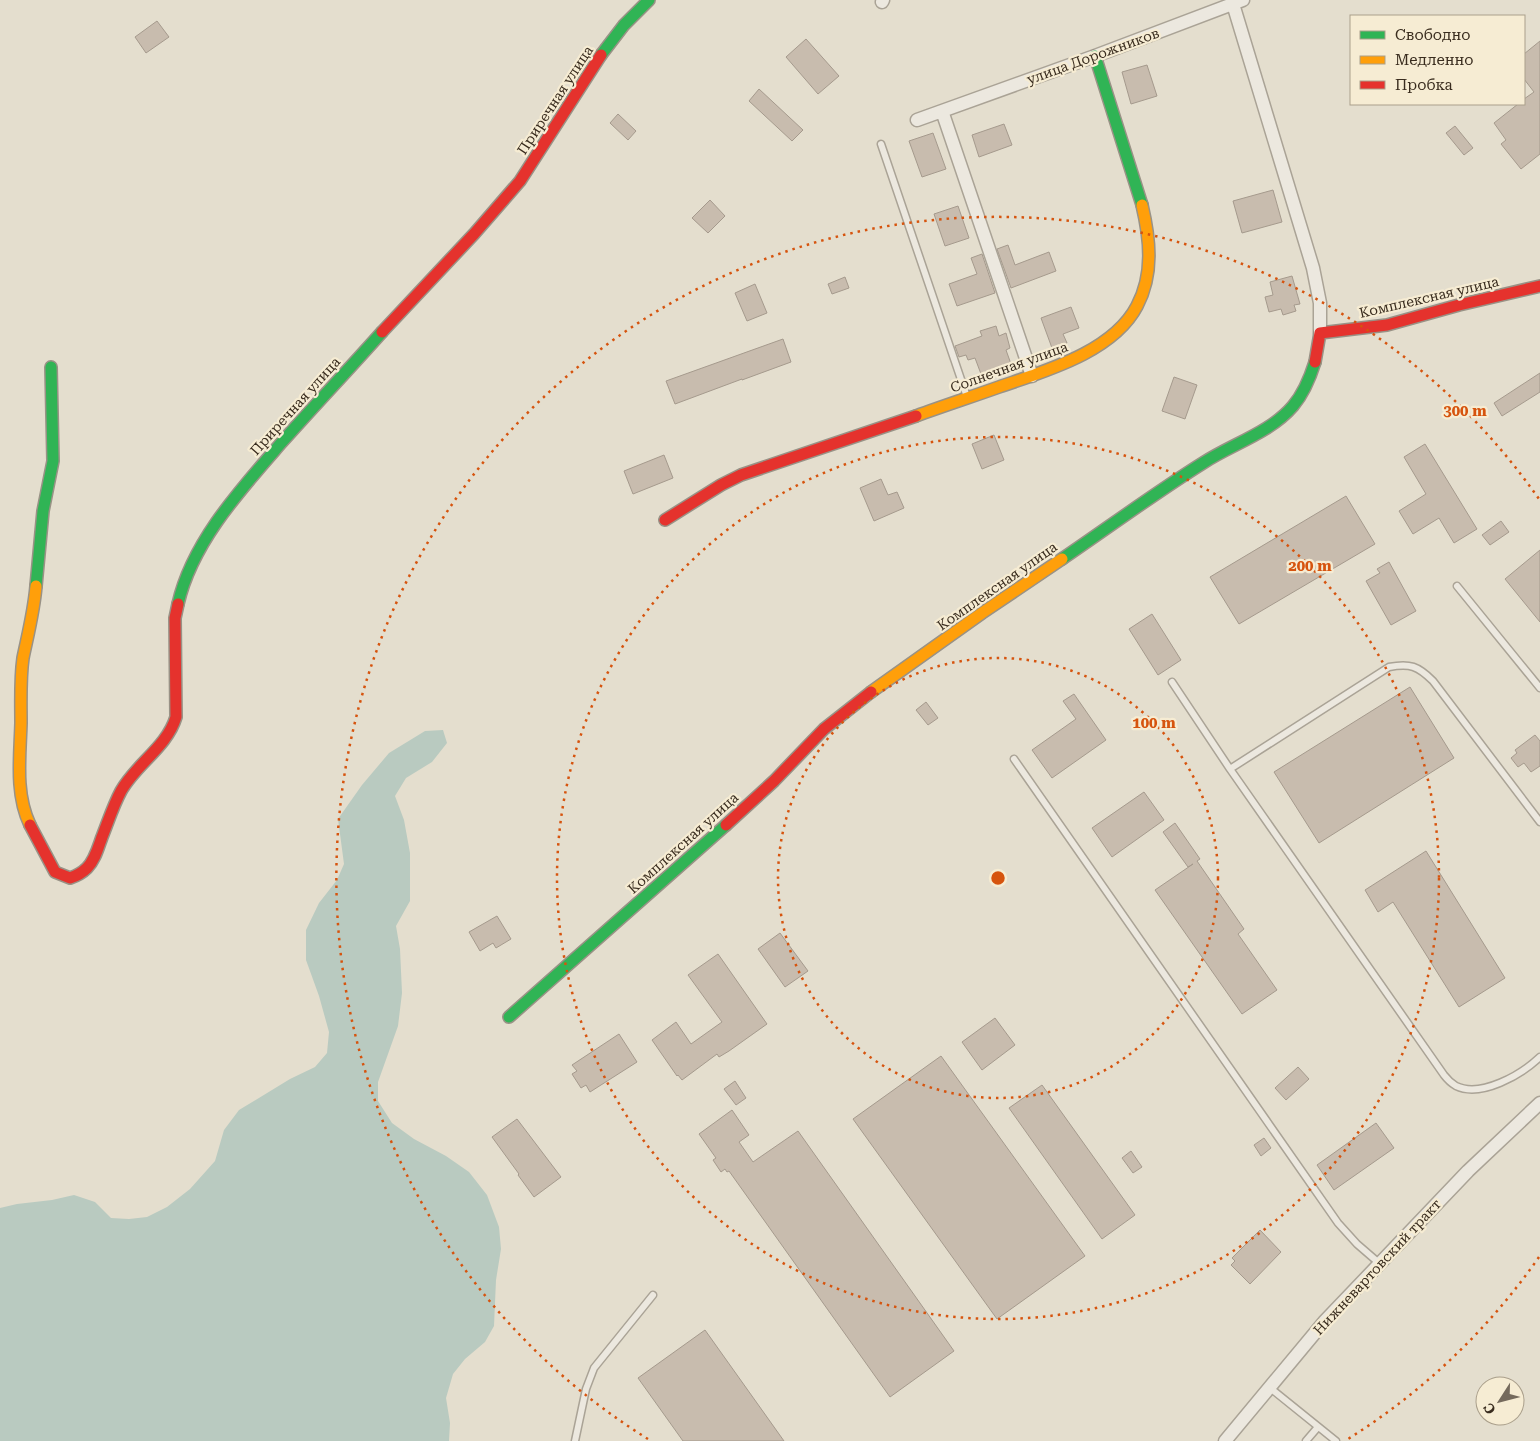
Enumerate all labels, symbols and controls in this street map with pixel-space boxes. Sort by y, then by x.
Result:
legend [1350,15,1525,105]
street label: улица Дорожников [1025,25,1161,87]
text: Свободно [1395,26,1470,44]
street label: Приречная улица [514,42,596,157]
text: Медленно [1395,51,1474,69]
text: Пробка [1395,76,1453,94]
street label: Комплексная улица [1358,273,1501,321]
street label: Солнечная улица [948,338,1070,396]
street label: Приречная улица [247,353,343,458]
text: 300 m [1443,402,1487,420]
street label: Комплексная улица [934,538,1060,633]
text: 200 m [1288,557,1332,575]
text: 100 m [1132,714,1176,732]
street label: Комплексная улица [625,789,742,897]
centre of rings [989,869,1007,887]
street label: Нижневартовский тракт [1310,1196,1444,1338]
north arrow [1475,1376,1525,1426]
text: С [1480,1400,1499,1417]

